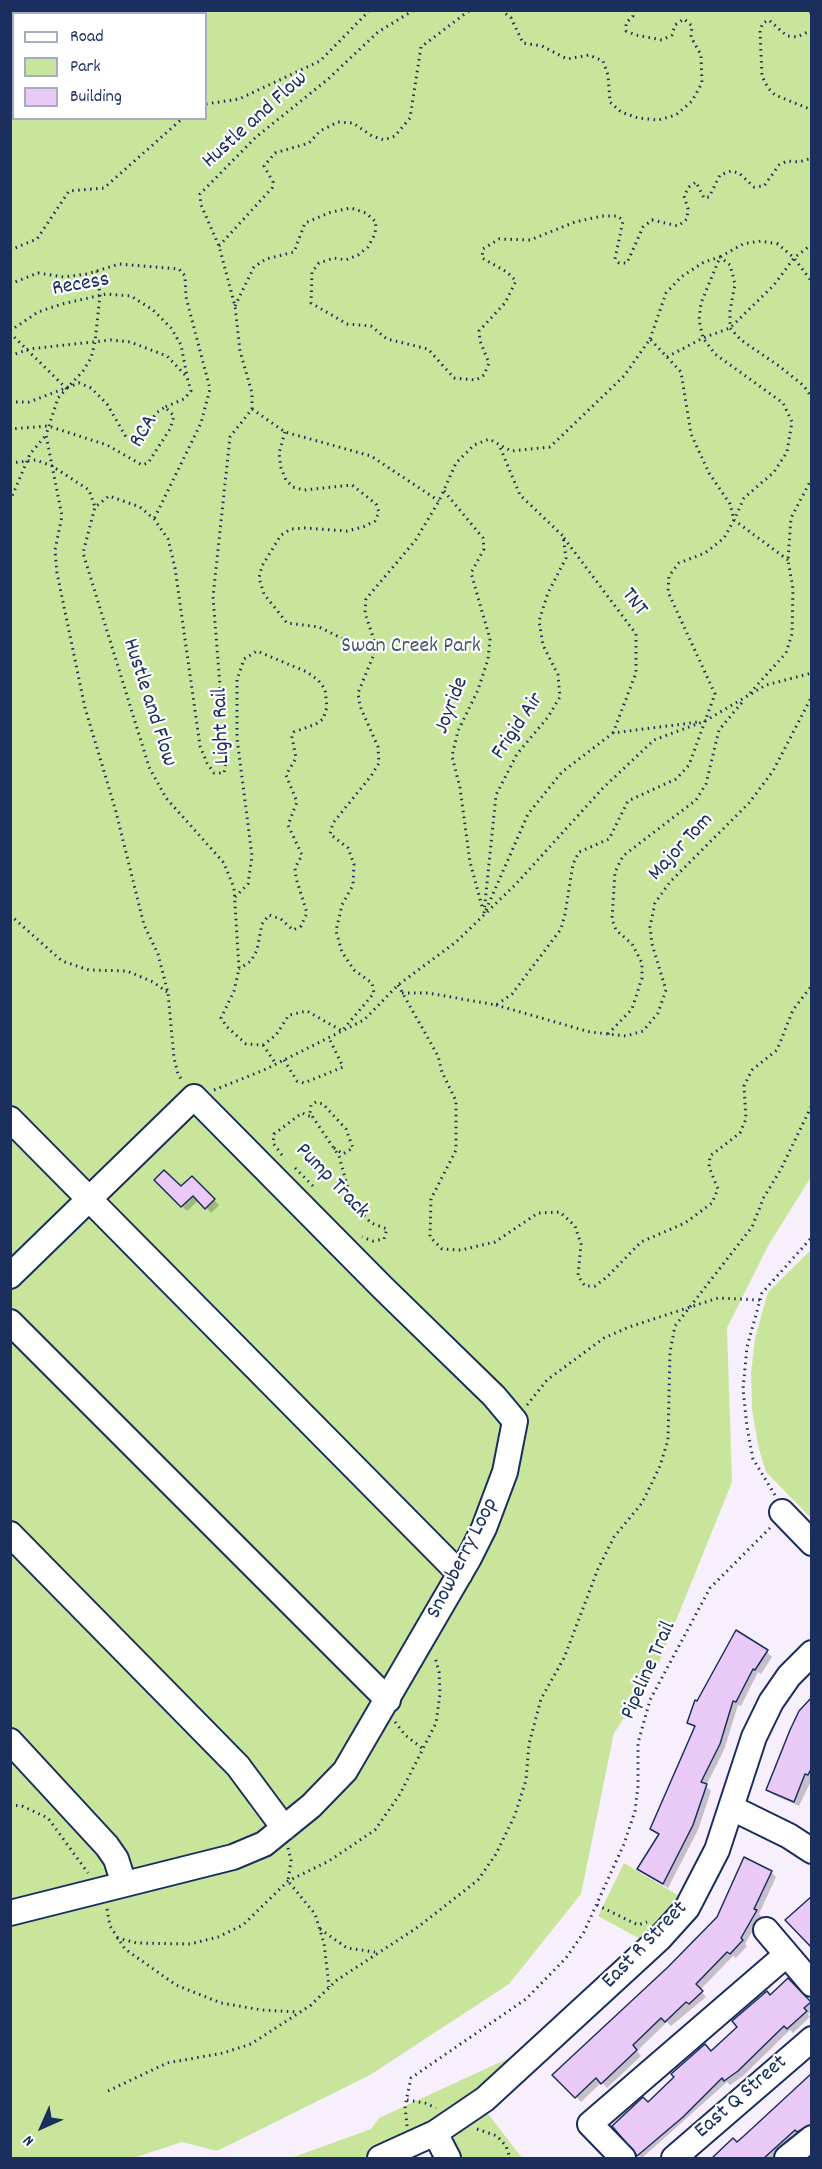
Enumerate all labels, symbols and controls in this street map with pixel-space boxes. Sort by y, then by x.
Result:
legend [12,12,207,120]
text: Road [70,25,104,50]
text: Park [70,55,101,80]
street label: Hustle and Flow [198,67,314,175]
text: Building [70,85,122,110]
street label: Recess [50,268,112,304]
street label: RCA [125,411,165,453]
street label: TNT [614,584,652,622]
park label: Swan Creek Park [341,635,481,661]
street label: Hustle and Flow [115,636,181,770]
street label: Joyride [430,674,476,738]
street label: Light Rail [208,687,238,765]
street label: Frigid Air [487,688,551,766]
street label: Major Tom [644,808,720,888]
street label: Pump Track [289,1139,373,1225]
street label: Snowberry Loop [422,1494,506,1624]
street label: Pipeline Trail [617,1618,683,1724]
street label: East R Street [598,1897,694,1995]
street label: East Q Street [690,2051,794,2145]
north arrow [12,2097,72,2157]
text: N [18,2129,40,2151]

